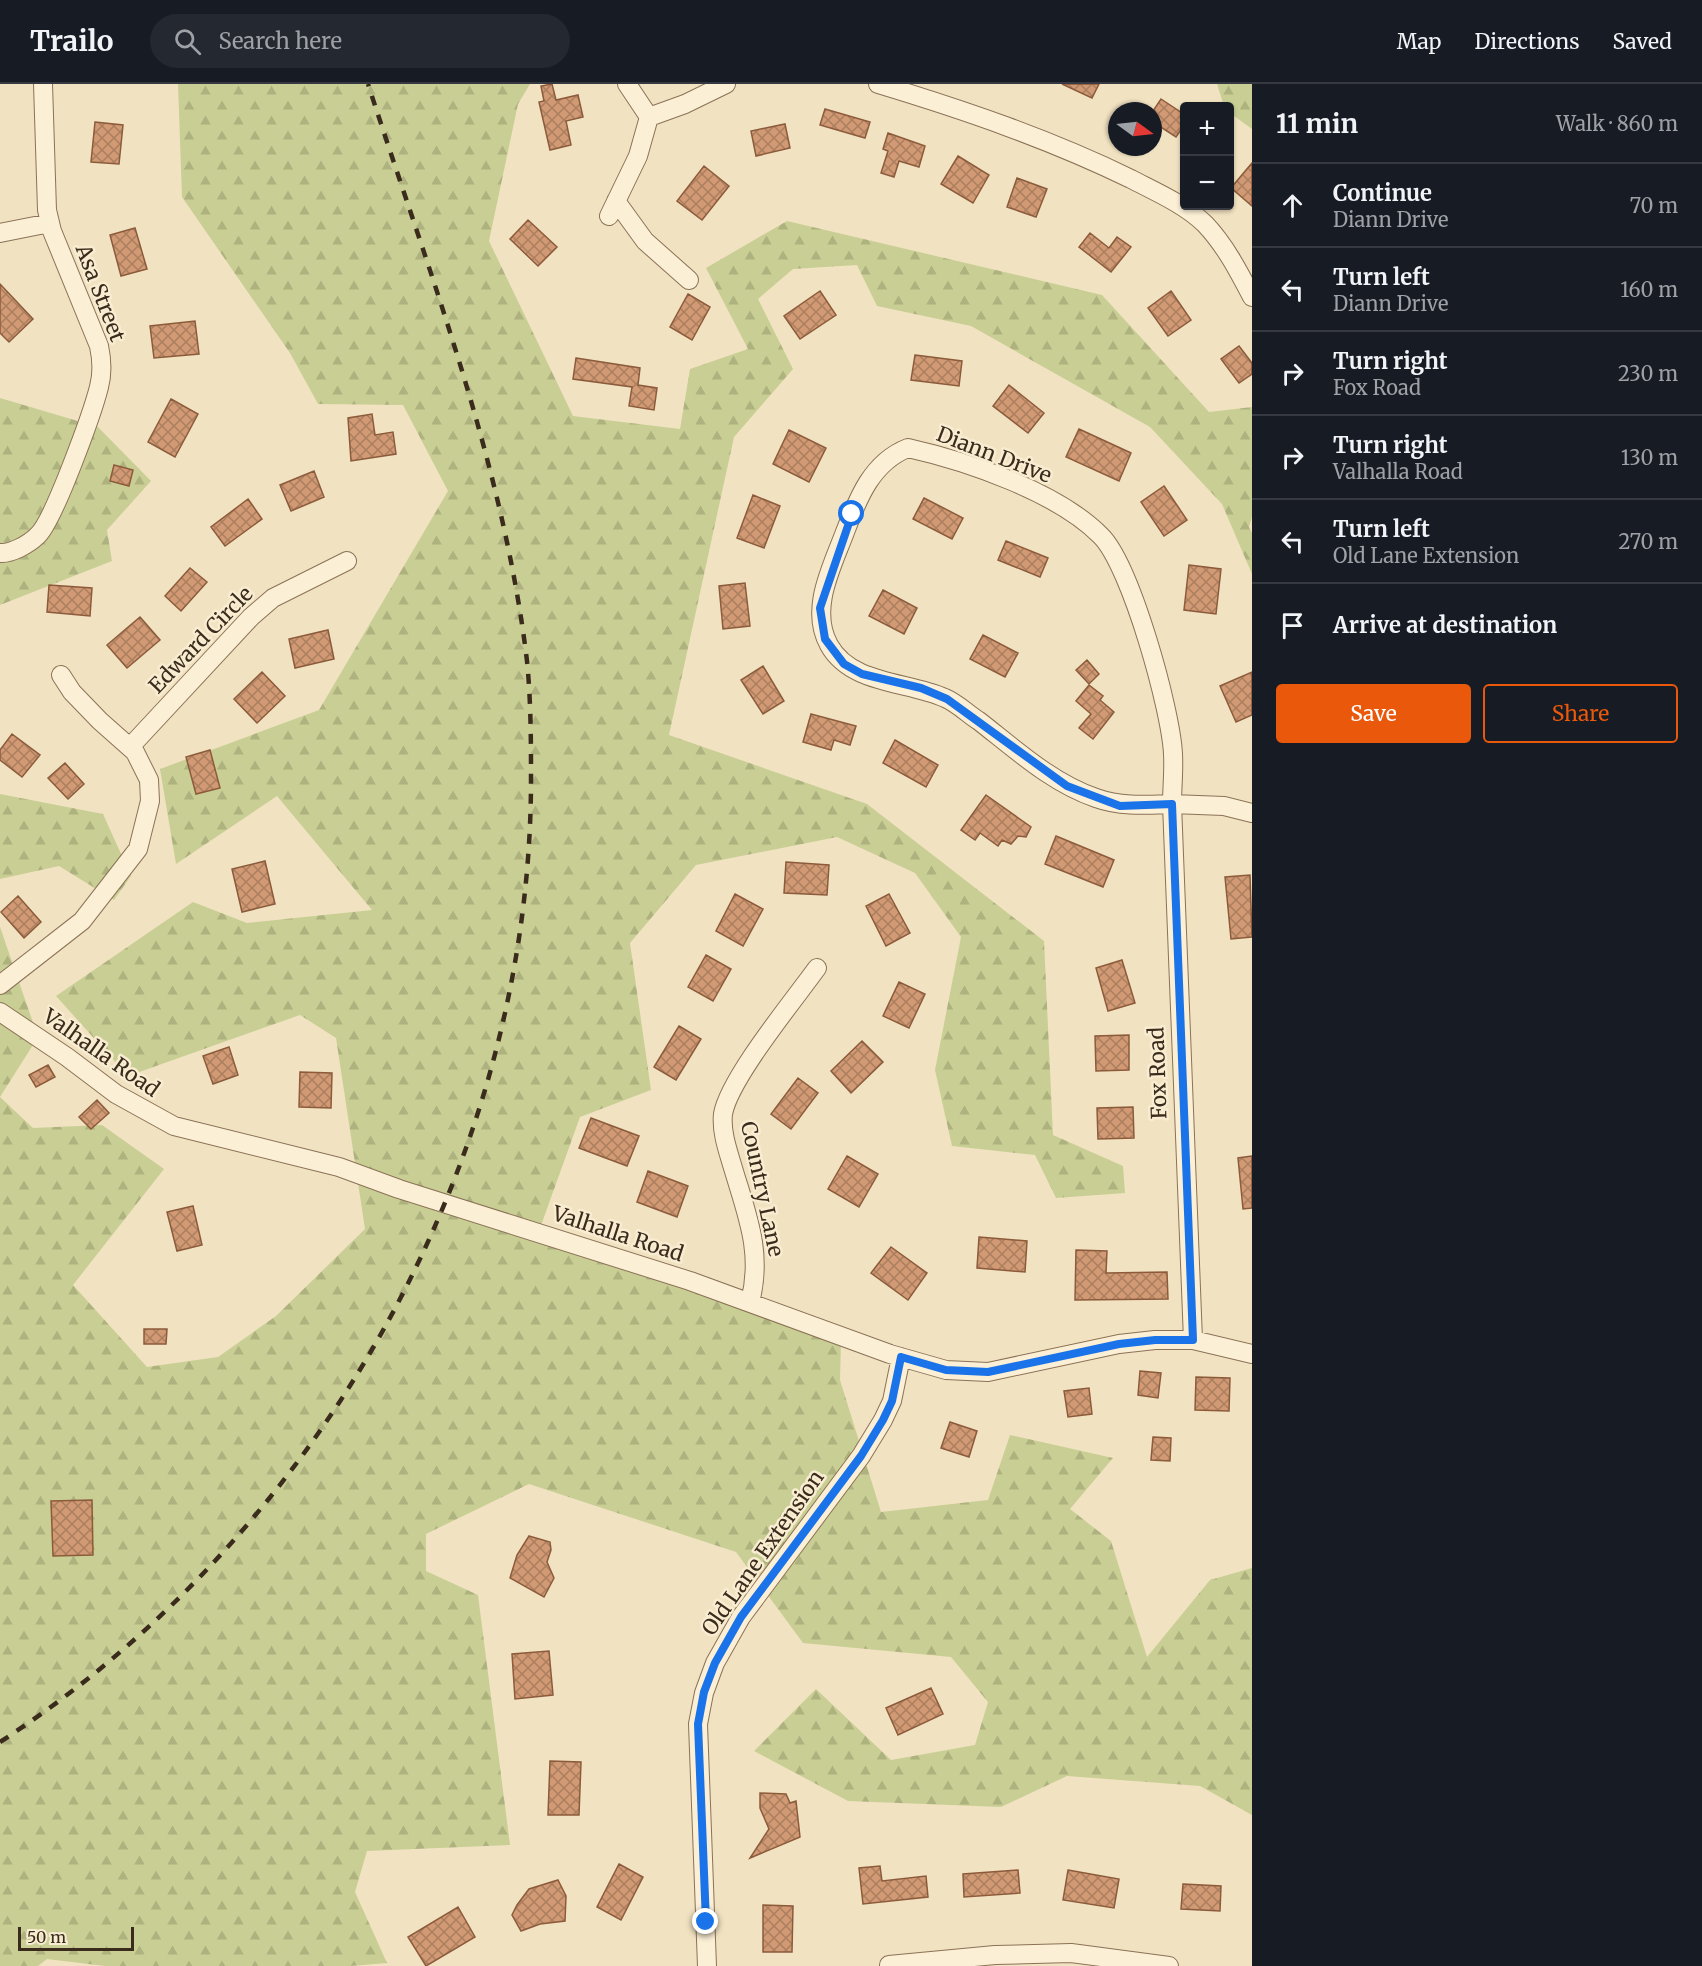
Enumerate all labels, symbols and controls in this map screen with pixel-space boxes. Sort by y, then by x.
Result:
search box [150,14,570,68]
text: Trailo [30,23,114,59]
icon: search [171,25,204,58]
text: Search here [219,27,342,55]
text: Map [1397,28,1441,55]
text: Directions [1474,28,1579,55]
text: Saved [1612,28,1672,55]
north arrow [1108,102,1162,156]
map controls [1180,102,1234,210]
button: + [1180,102,1234,156]
text: 11 min [1276,107,1358,140]
text: Walk · 860 m [1556,111,1678,136]
button: − [1180,156,1234,210]
text: Continue [1333,179,1432,207]
icon: ahead [1276,189,1309,222]
text: 70 m [1630,193,1678,218]
text: Diann Drive [1333,207,1448,232]
street label: Asa Street [69,239,131,345]
text: Turn left [1333,263,1430,291]
icon: left [1276,273,1309,306]
text: 160 m [1620,277,1678,302]
text: Diann Drive [1333,291,1448,316]
text: Turn right [1333,347,1447,375]
icon: right [1276,357,1309,390]
text: 230 m [1618,361,1678,386]
text: Fox Road [1333,375,1421,400]
street label: Diann Drive [933,420,1056,489]
text: Turn right [1333,431,1447,459]
icon: right [1276,441,1309,474]
text: 130 m [1621,445,1678,470]
text: Valhalla Road [1333,459,1463,484]
route start [838,500,864,526]
text: Turn left [1333,515,1430,543]
icon: left [1276,525,1309,558]
text: 270 m [1618,529,1678,554]
text: Old Lane Extension [1333,543,1519,568]
street label: Edward Circle [143,580,259,699]
icon: arrive [1276,609,1309,642]
text: Arrive at destination [1333,611,1557,639]
button: Save [1276,684,1471,743]
button: Share [1483,684,1678,743]
street label: Valhalla Road [37,1002,165,1103]
street label: Fox Road [1142,1026,1173,1120]
street label: Country Lane [735,1119,790,1259]
street label: Valhalla Road [548,1199,687,1268]
street label: Old Lane Extension [695,1465,830,1641]
route end [692,1908,718,1934]
scale bar [18,1924,134,1952]
text: 50 m [27,1927,66,1947]

